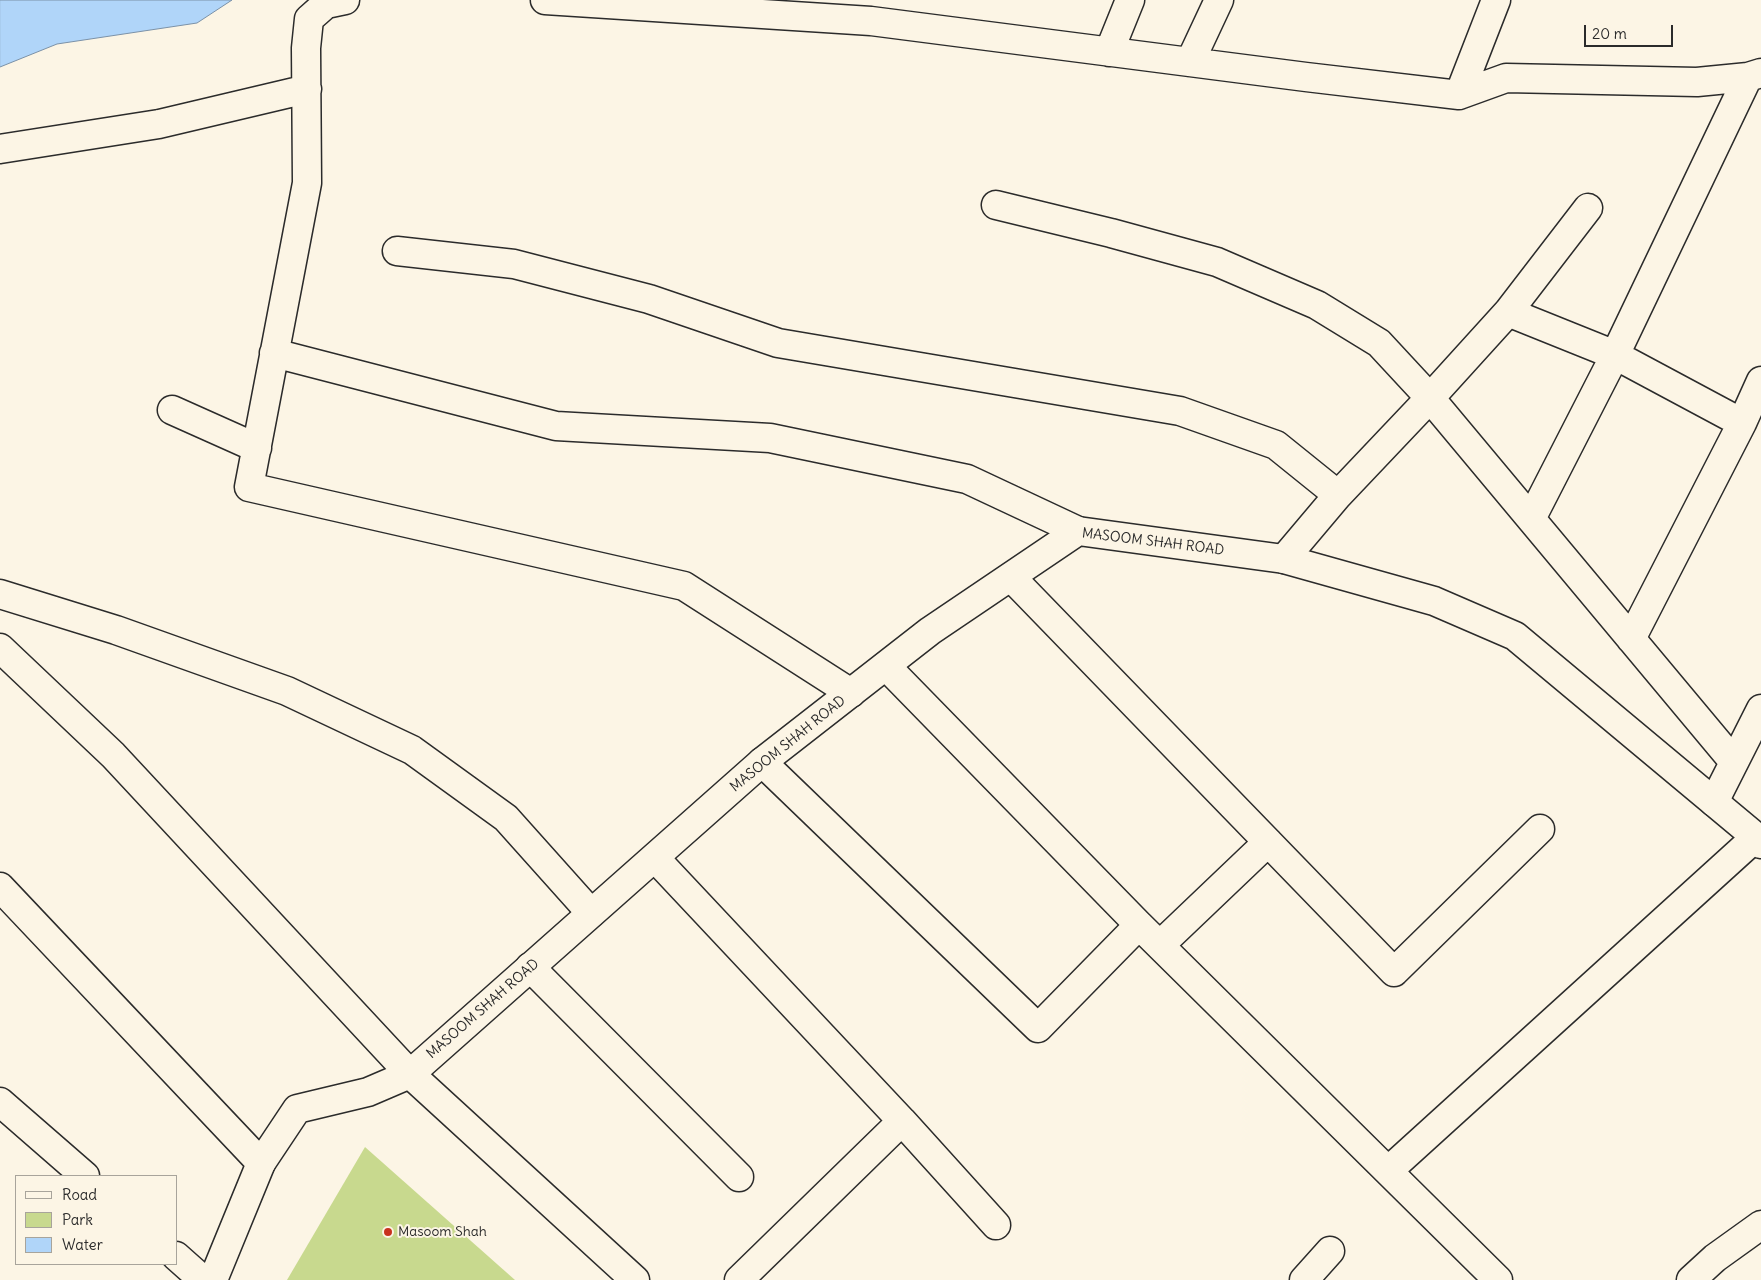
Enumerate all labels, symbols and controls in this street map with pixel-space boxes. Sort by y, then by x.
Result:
scale bar [1586,15,1675,47]
text: 20 m [1592,24,1627,43]
street label: MASOOM SHAH ROAD [1081,525,1225,559]
street label: MASOOM SHAH ROAD [727,692,849,796]
street label: MASOOM SHAH ROAD [423,956,543,1062]
legend [15,1175,178,1265]
text: Road [62,1185,97,1204]
text: Park [62,1210,93,1229]
place label: Masoom Shah [398,1224,487,1240]
marker: Masoom Shah [382,1226,394,1238]
text: Water [62,1235,103,1254]

